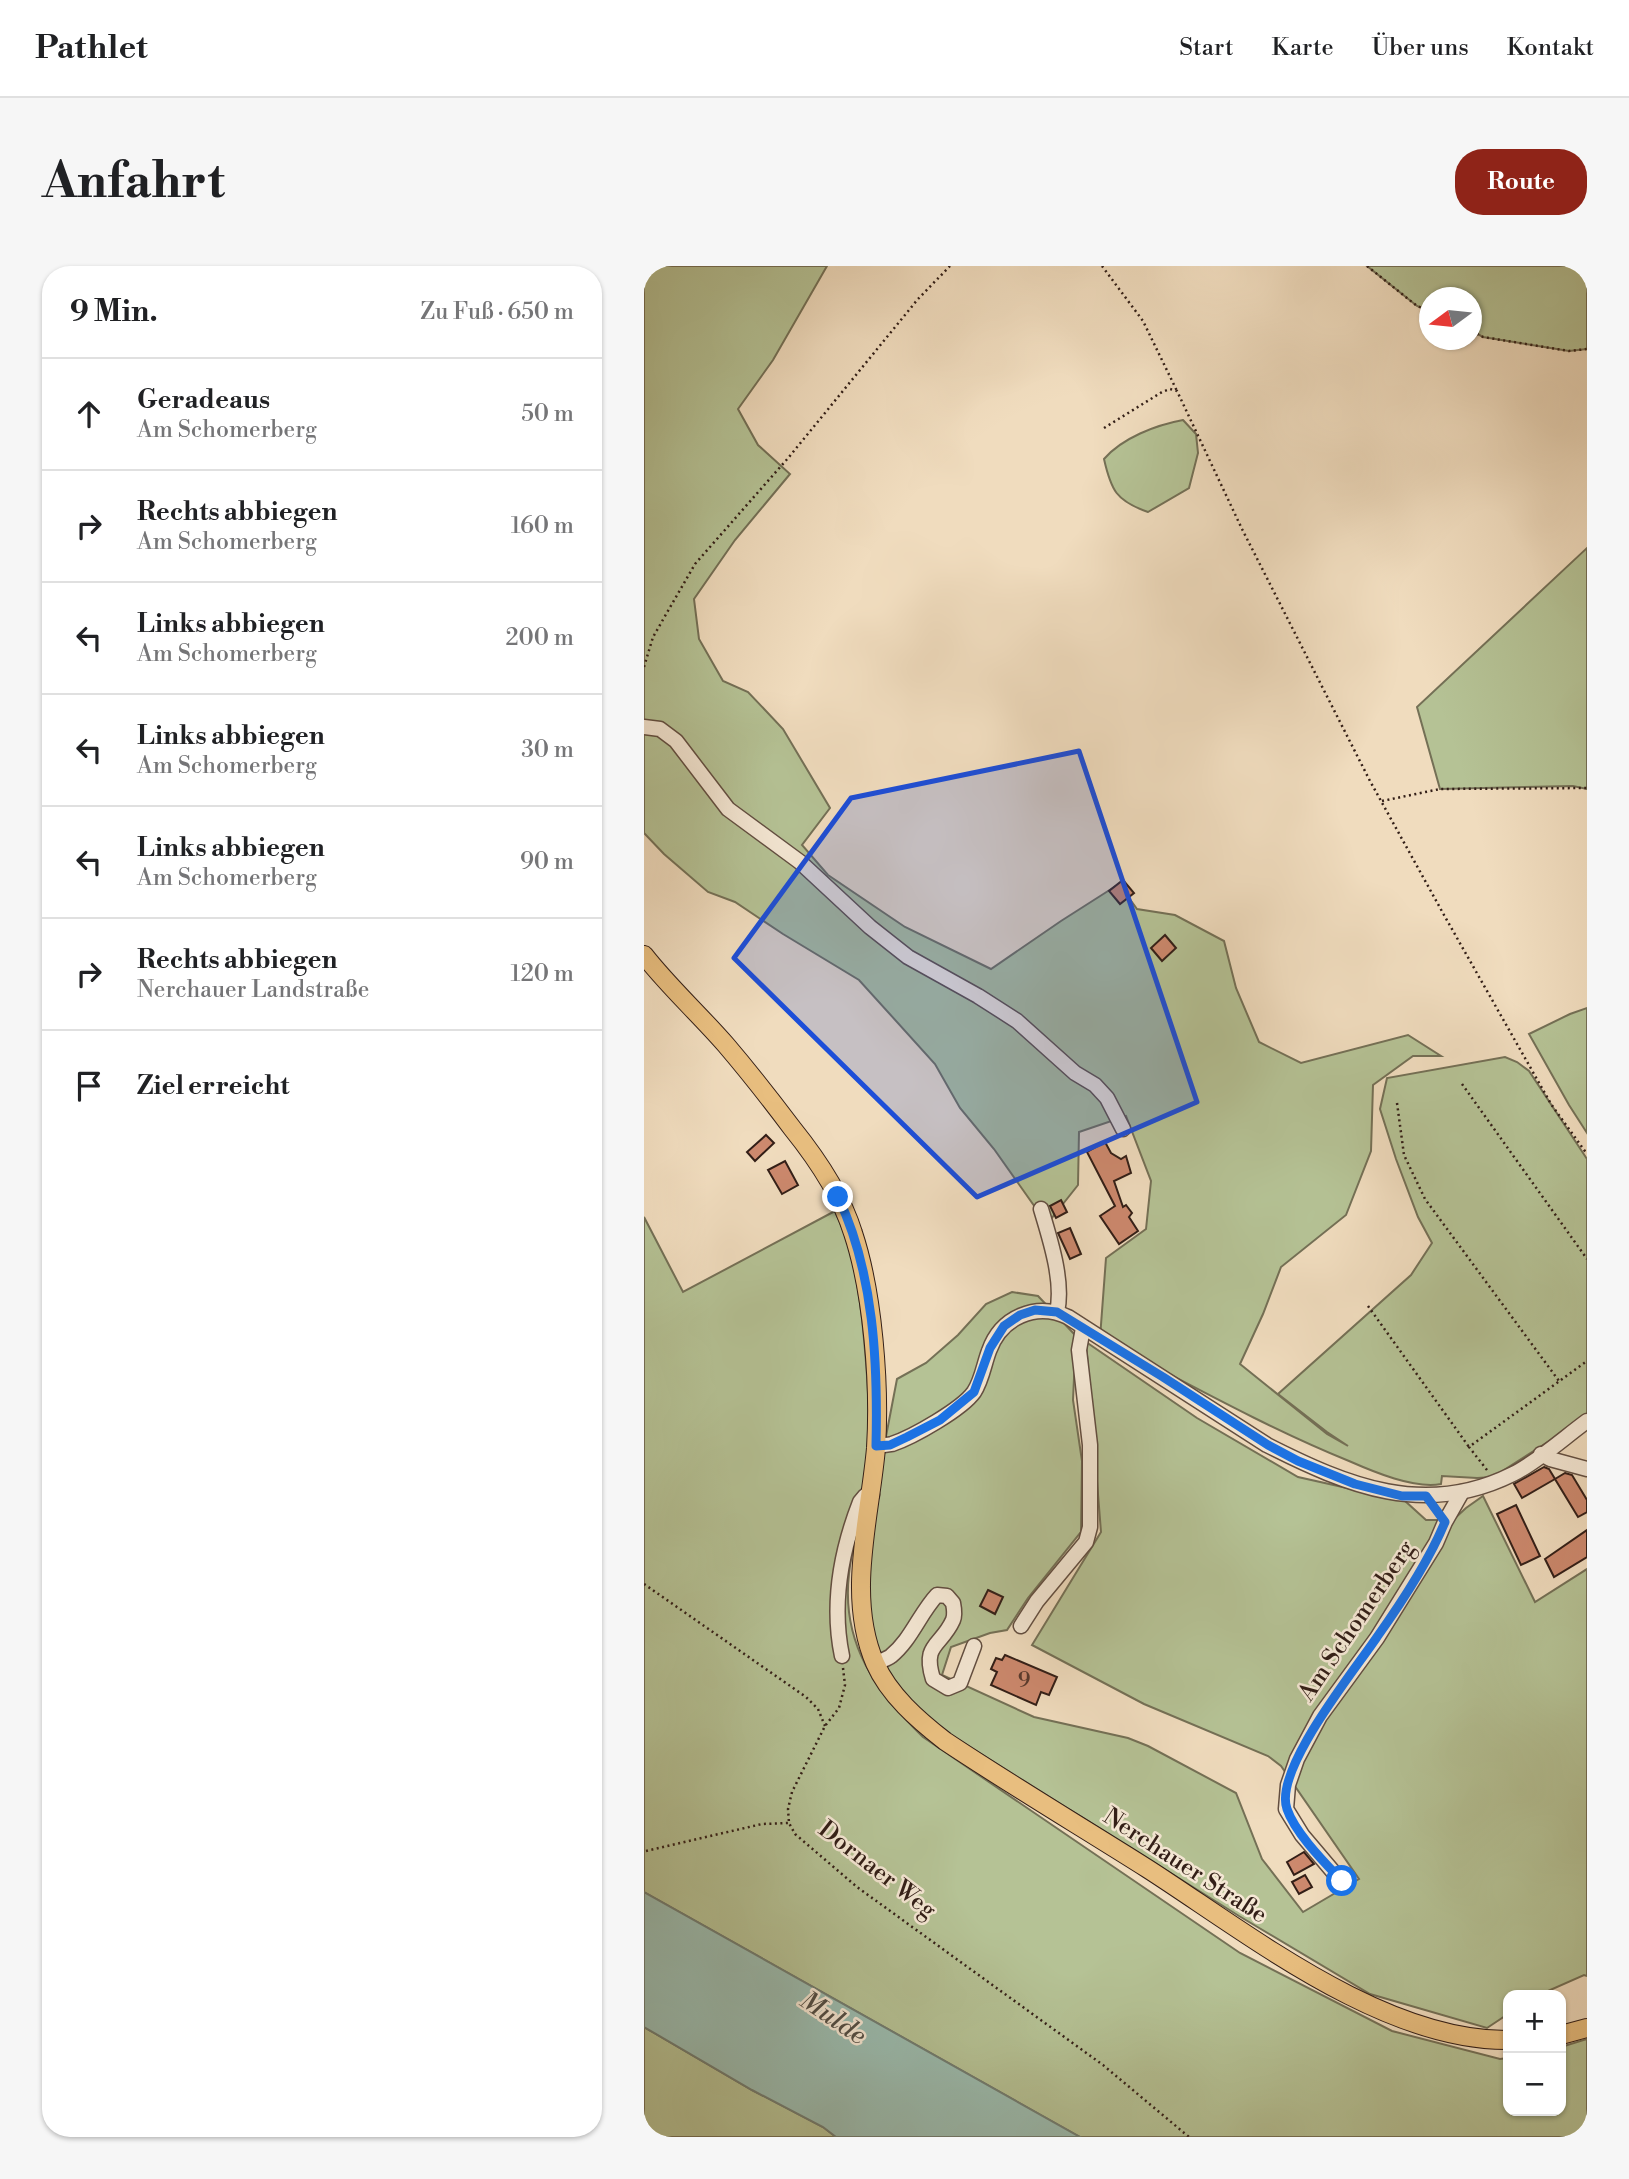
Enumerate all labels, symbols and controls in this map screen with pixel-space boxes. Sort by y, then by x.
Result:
text: Pathlet [35,28,148,69]
text: Start [1179,33,1233,63]
text: Karte [1271,33,1334,63]
text: Über uns [1372,33,1469,63]
text: Kontakt [1507,33,1594,63]
button: Route [1455,149,1587,215]
text: Anfahrt [42,152,225,213]
north arrow [1419,287,1482,350]
text: 9 Min. [70,293,158,331]
text: Zu Fuß · 650 m [420,298,574,326]
text: Geradeaus [137,384,270,416]
icon: ahead [70,395,108,433]
text: 50 m [521,400,574,428]
text: Am Schomerberg [137,416,317,444]
text: Rechts abbiegen [137,496,337,528]
icon: right [70,507,108,545]
text: 160 m [511,512,574,540]
text: Am Schomerberg [137,528,317,556]
text: Links abbiegen [137,608,325,640]
icon: left [70,619,108,657]
text: 200 m [506,624,574,652]
text: Am Schomerberg [137,640,317,668]
text: Links abbiegen [137,720,325,752]
icon: left [70,731,108,769]
text: 30 m [521,736,574,764]
text: Am Schomerberg [137,752,317,780]
text: Links abbiegen [137,832,325,864]
icon: left [70,843,108,881]
text: 90 m [520,848,574,876]
text: Am Schomerberg [137,864,317,892]
text: Rechts abbiegen [137,944,337,976]
icon: right [70,955,108,993]
text: 120 m [510,960,574,988]
text: Nerchauer Landstraße [137,976,369,1004]
icon: arrive [70,1067,108,1105]
text: Ziel erreicht [137,1070,289,1102]
route end [822,1181,853,1212]
street label: Am Schomerberg [1292,1534,1422,1708]
house number: 9 [1018,1668,1030,1694]
street label: Nerchauer Straße [1097,1802,1273,1930]
street label: Dornaer Weg [812,1815,942,1926]
route start [1326,1865,1357,1896]
water label: Mulde [794,1984,872,2052]
map controls [1503,1990,1566,2116]
button: + [1503,1990,1566,2053]
button: − [1503,2053,1566,2116]

